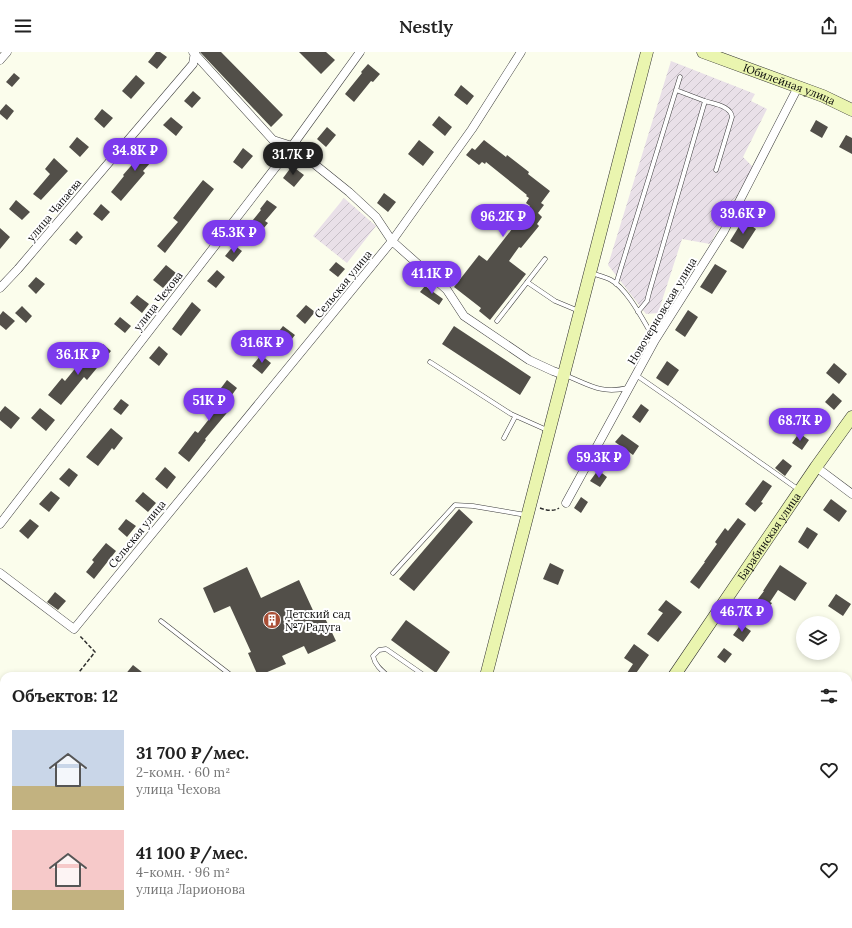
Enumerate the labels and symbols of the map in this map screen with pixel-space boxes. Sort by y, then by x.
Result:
street label: Юбилейная улица [741,60,838,108]
pin: 34.8K ₽ [98,138,172,172]
pin: 31.7K ₽ [256,142,330,176]
street label: улица Чапаева [24,176,85,244]
pin: 39.6K ₽ [706,201,780,235]
pin: 96.2K ₽ [466,204,540,238]
pin: 45.3K ₽ [197,220,271,254]
street label: Сельская улица [311,247,375,321]
street label: Новочерновская улица [624,255,700,367]
pin: 41.1K ₽ [395,261,469,295]
street label: улица Чехова [130,268,186,334]
pin: 31.6K ₽ [225,330,299,364]
pin: 36.1K ₽ [41,342,115,376]
pin: 51K ₽ [181,388,237,422]
pin: 68.7K ₽ [763,408,837,442]
pin: 59.3K ₽ [562,445,636,479]
street label: Барабинская улица [734,490,804,583]
street label: Сельская улица [105,497,169,571]
pin: 46.7K ₽ [705,599,779,633]
place label: Детский сад №7 Радуга [285,607,351,634]
building icon: Детский сад №7 Радуга [262,610,282,630]

